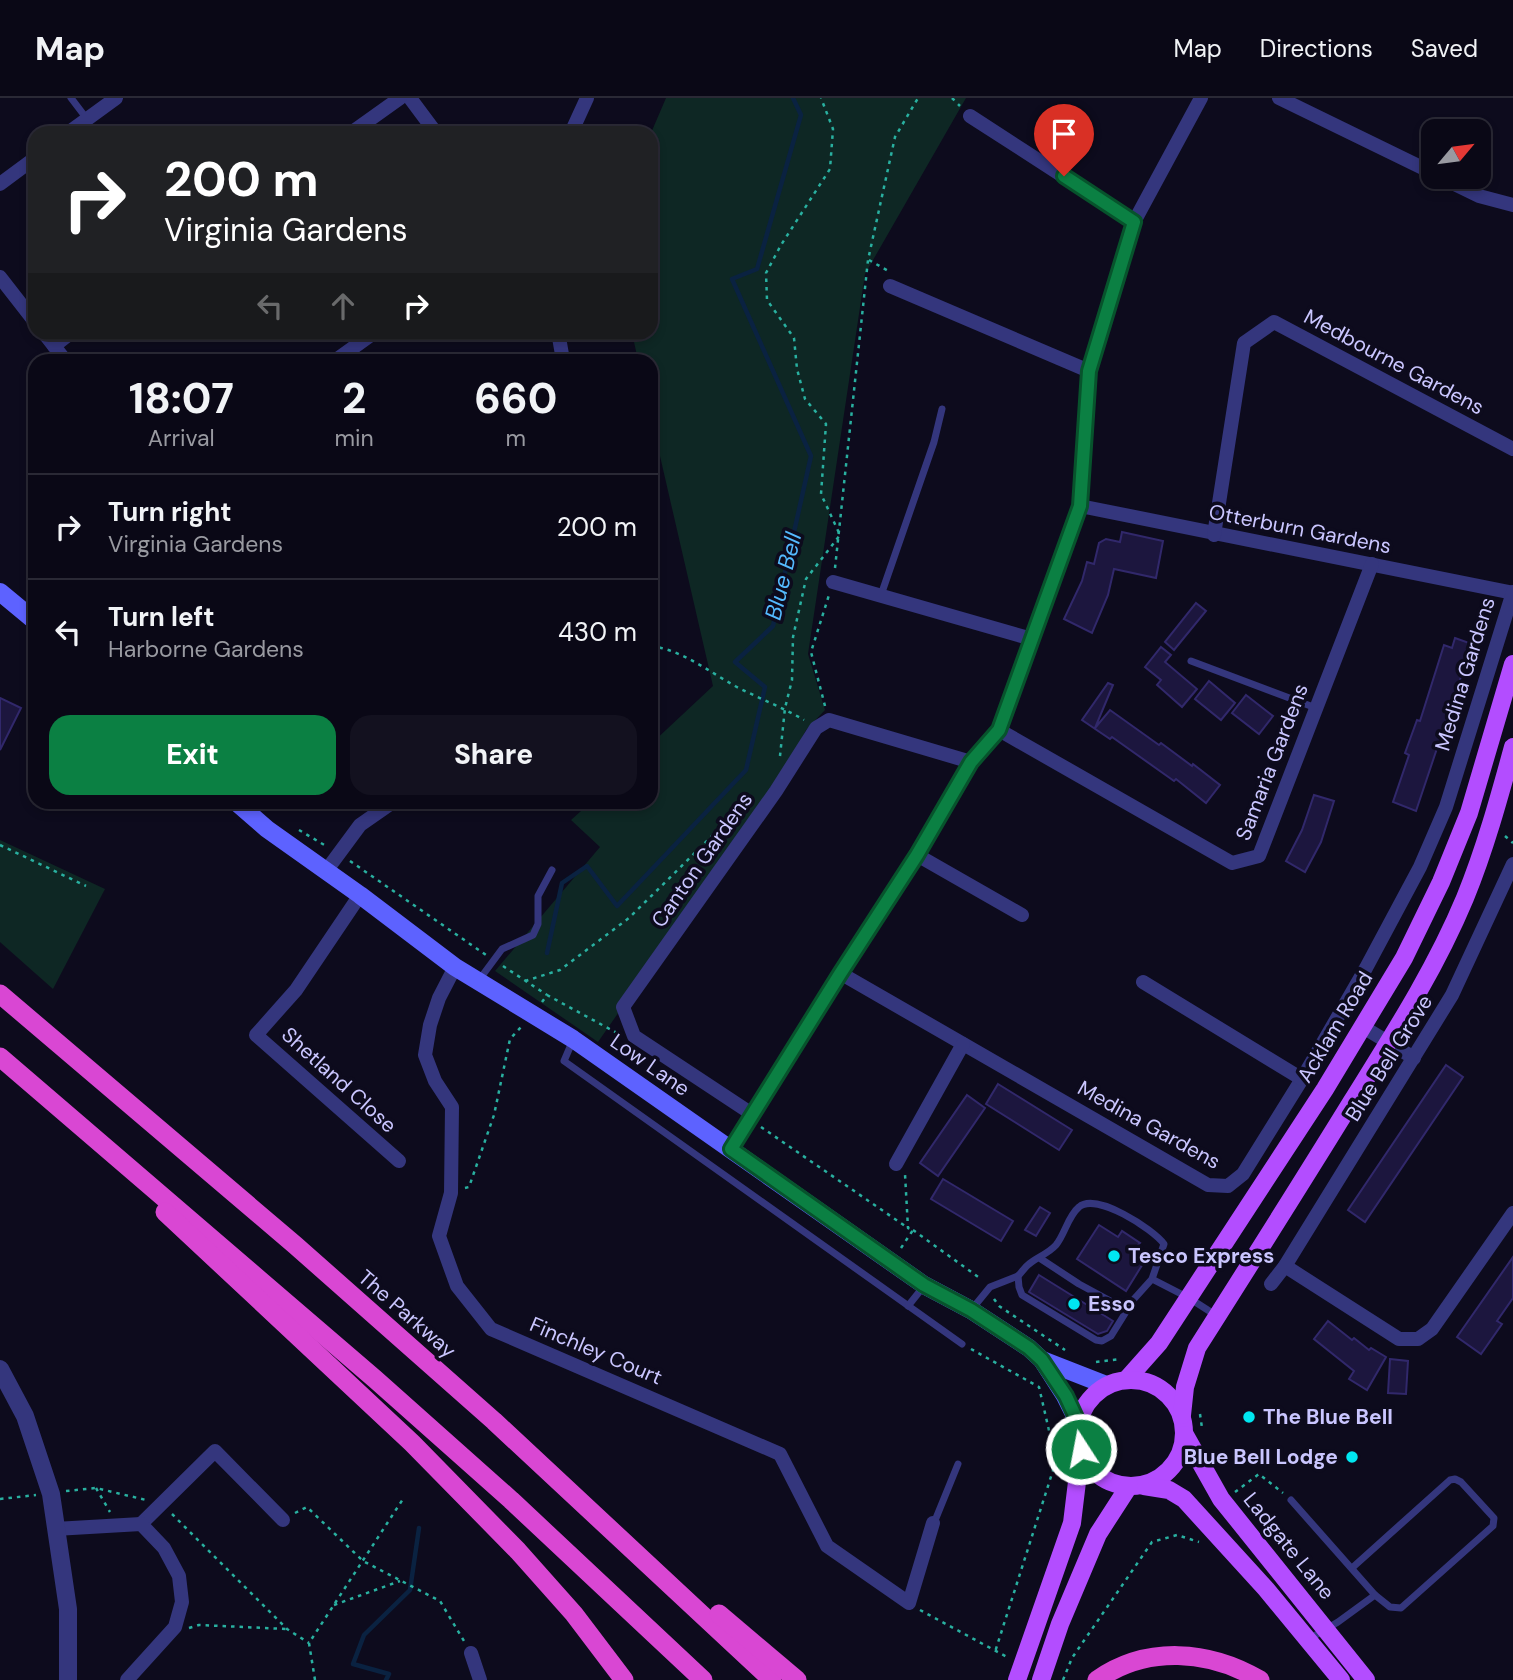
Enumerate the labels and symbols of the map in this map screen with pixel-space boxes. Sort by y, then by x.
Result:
pin [1034,104,1094,176]
north arrow [1421,119,1491,189]
street label: Medbourne Gardens [1299,303,1489,421]
street label: Otterburn Gardens [1206,498,1394,560]
water label: Blue Bell [758,528,809,623]
street label: Medina Gardens [1428,594,1502,754]
street label: Samaria Gardens [1229,680,1315,844]
street label: Canton Gardens [645,787,759,933]
street label: Acklam Road [1291,966,1379,1088]
street label: Blue Bell Grove [1339,989,1439,1127]
street label: Shetland Close [276,1021,403,1139]
street label: Low Lane [605,1028,695,1103]
street label: Medina Gardens [1073,1074,1225,1176]
place label: Tesco Express [1128,1242,1274,1270]
marker: Tesco Express [1106,1248,1122,1264]
street label: The Parkway [352,1264,462,1365]
place label: Esso [1088,1290,1135,1318]
marker: Esso [1066,1296,1082,1312]
street label: Finchley Court [525,1310,667,1392]
place label: The Blue Bell [1263,1403,1393,1431]
marker: The Blue Bell [1241,1409,1257,1425]
position arrow [1044,1412,1118,1486]
place label: Blue Bell Lodge [1184,1443,1338,1471]
marker: Blue Bell Lodge [1344,1449,1360,1465]
street label: Ladgate Lane [1237,1487,1341,1606]

